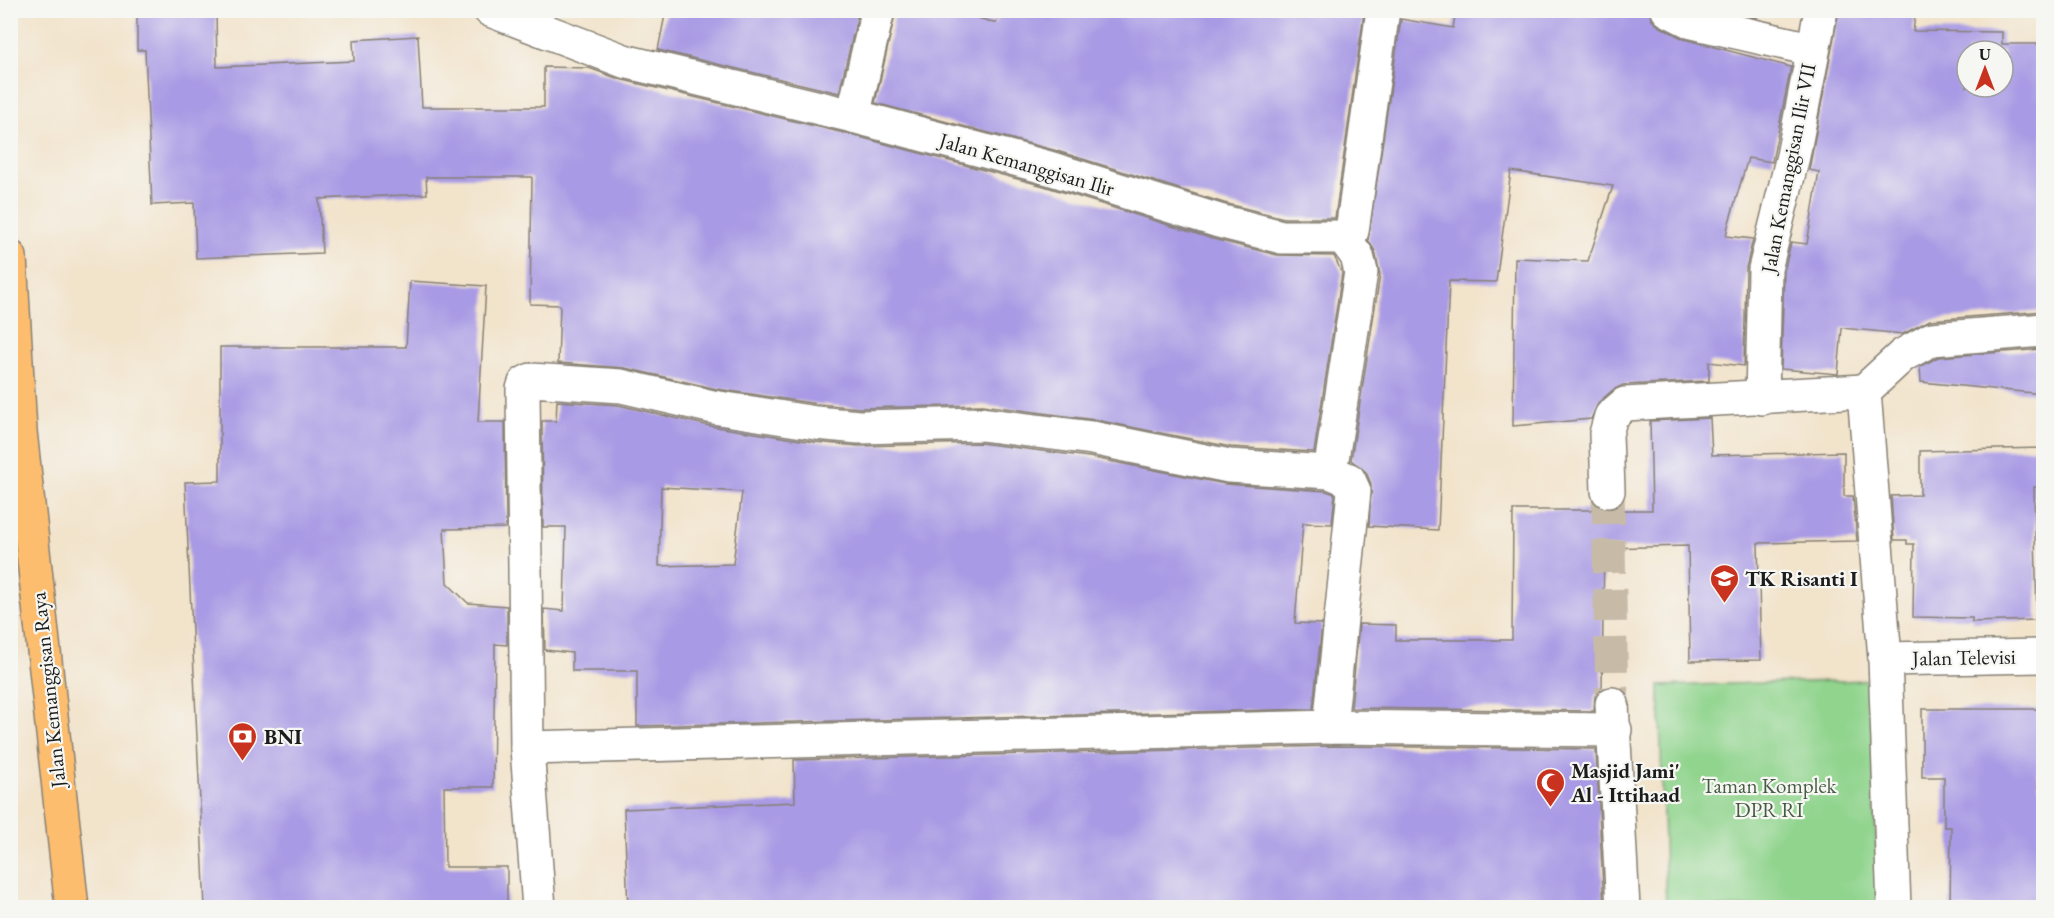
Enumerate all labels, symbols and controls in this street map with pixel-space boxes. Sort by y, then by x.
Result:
north arrow [1955,39,2015,99]
text: U [1979,44,1991,65]
street label: Jalan Kemanggisan Ilir VII [1754,61,1822,277]
street label: Jalan Kemanggisan Ilir [934,126,1118,202]
school or university icon: TK Risanti I [1708,562,1740,604]
place label: TK Risanti I [1745,565,1858,592]
street label: Jalan Kemanggisan Raya [24,590,72,791]
street label: Jalan Televisi [1910,643,2016,671]
bank icon: BNI [227,720,259,762]
place label: BNI [264,723,302,750]
place label: Masjid Jami' Al - Ittihaad [1570,757,1680,808]
mosque icon: Masjid Jami' Al - Ittihaad [1534,766,1566,808]
park label: Taman Komplek DPR RI [1702,772,1838,823]

